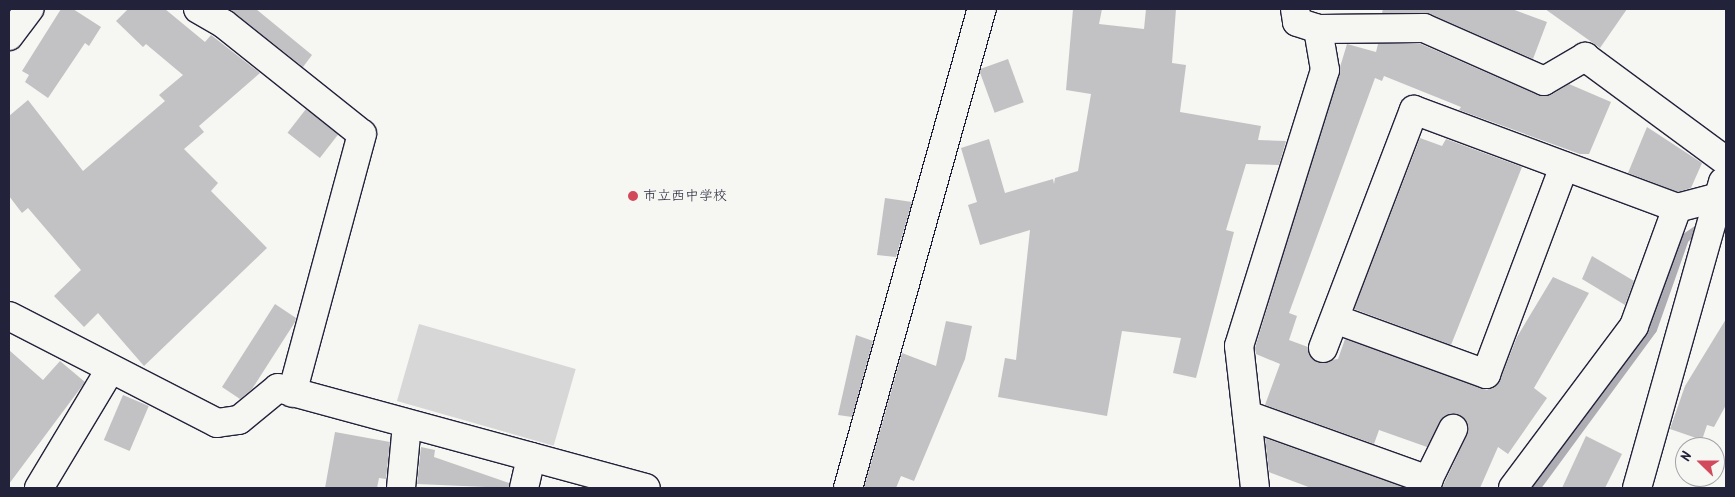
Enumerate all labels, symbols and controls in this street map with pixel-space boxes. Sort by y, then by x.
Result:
place label: 市立西中学校 [643,188,727,204]
marker: 市立西中学校 [627,190,639,202]
north arrow [1675,437,1725,487]
text: N [1675,449,1699,465]

